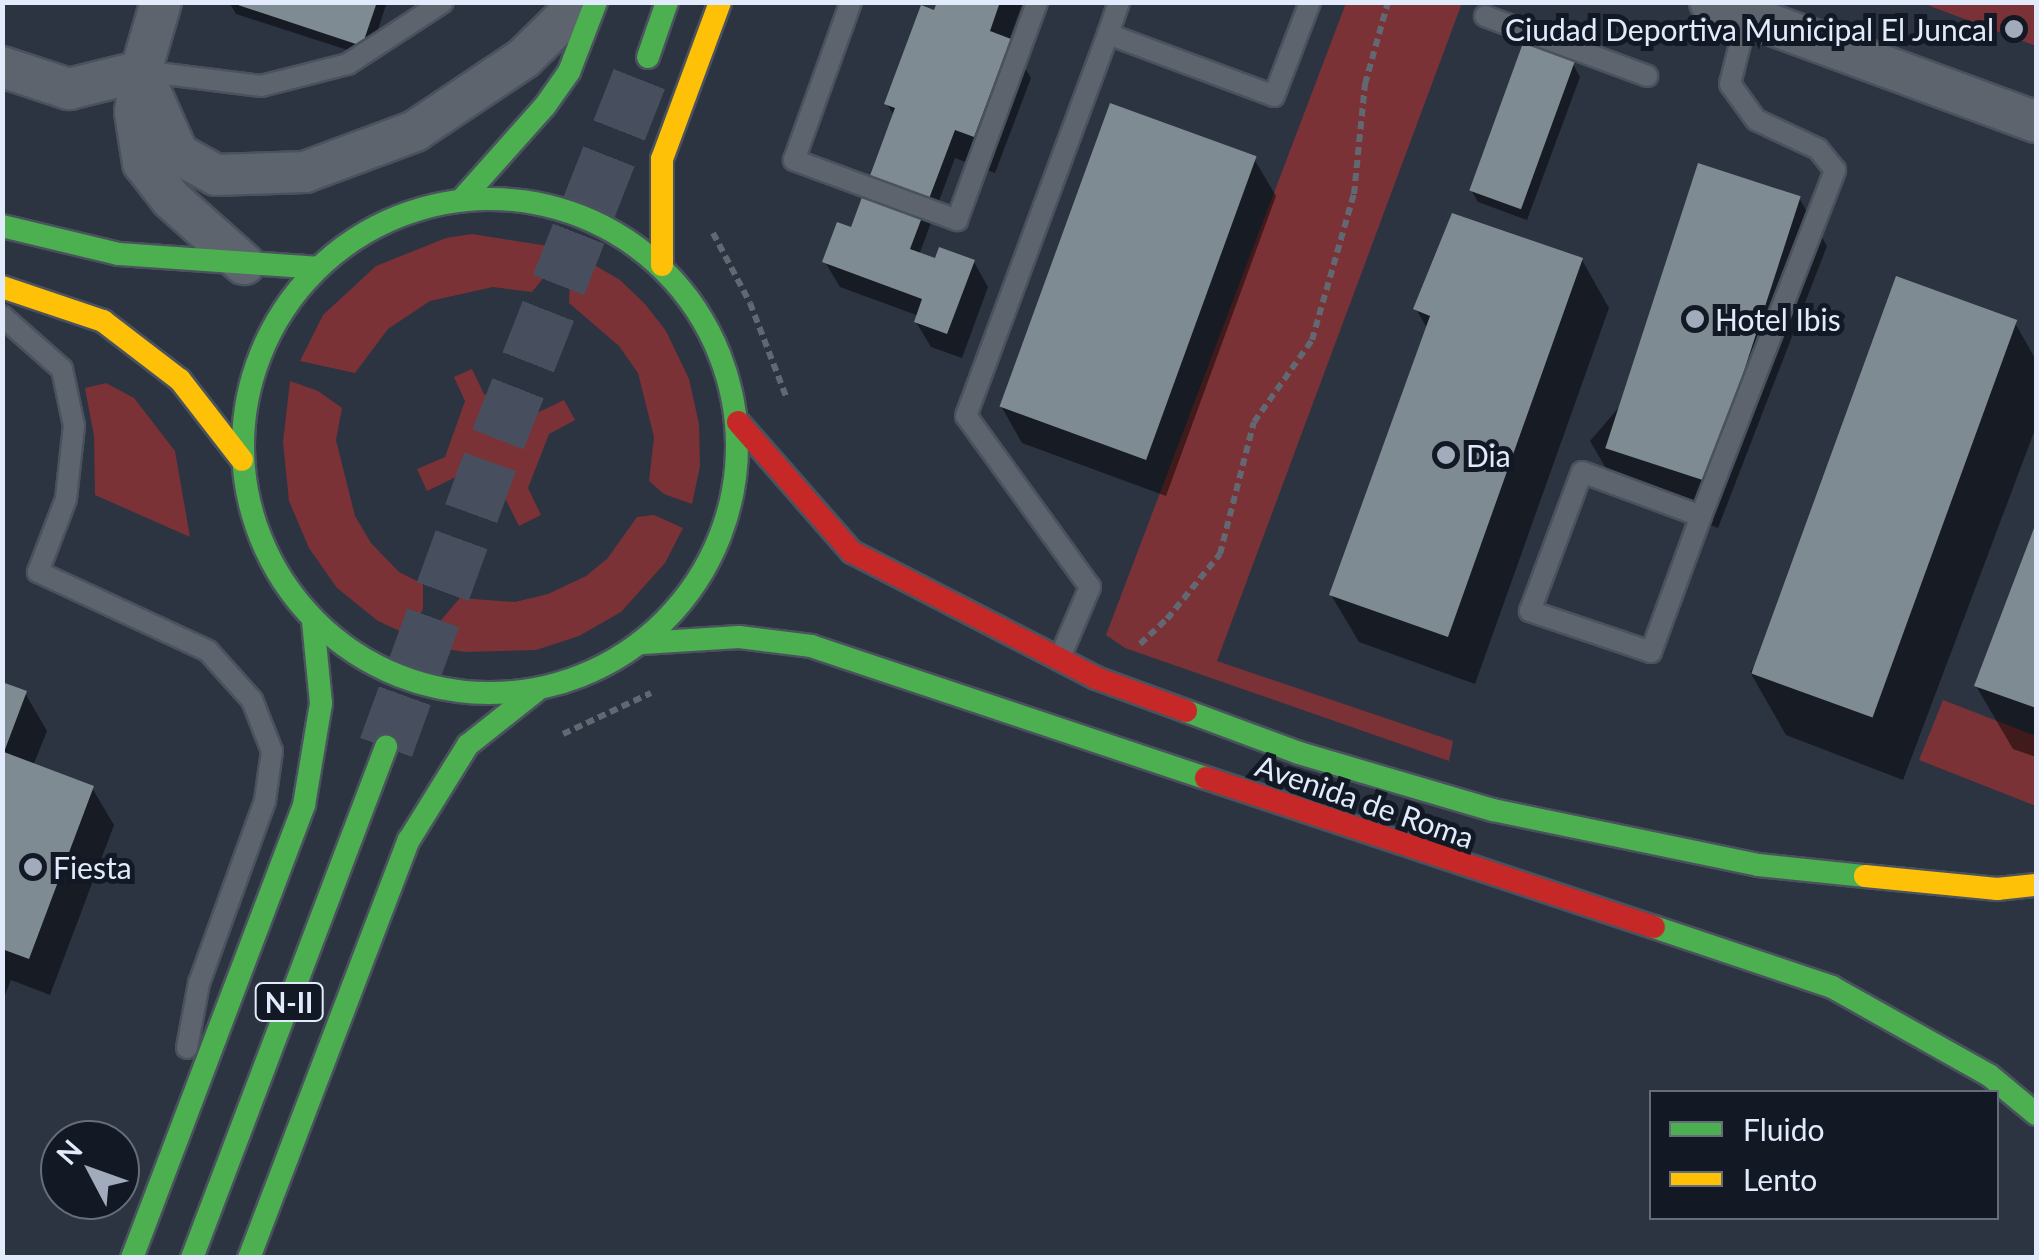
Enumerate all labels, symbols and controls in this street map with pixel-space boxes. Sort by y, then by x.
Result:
place label: Ciudad Deportiva Municipal El Juncal [1504,11,1994,47]
marker: Ciudad Deportiva Municipal El Juncal [2003,18,2025,40]
place label: Hotel Ibis [1715,301,1841,337]
marker: Hotel Ibis [1684,308,1706,330]
place label: Dia [1466,437,1511,473]
marker: Dia [1435,444,1457,466]
street label: Avenida de Roma [1251,747,1479,855]
place label: Fiesta [53,849,132,885]
marker: Fiesta [22,856,44,878]
road number: N-II [254,979,324,1025]
legend [1649,1090,1999,1220]
text: Fluido [1743,1111,1825,1147]
north arrow [40,1120,140,1220]
text: N [49,1132,89,1171]
text: Lento [1743,1161,1817,1197]

